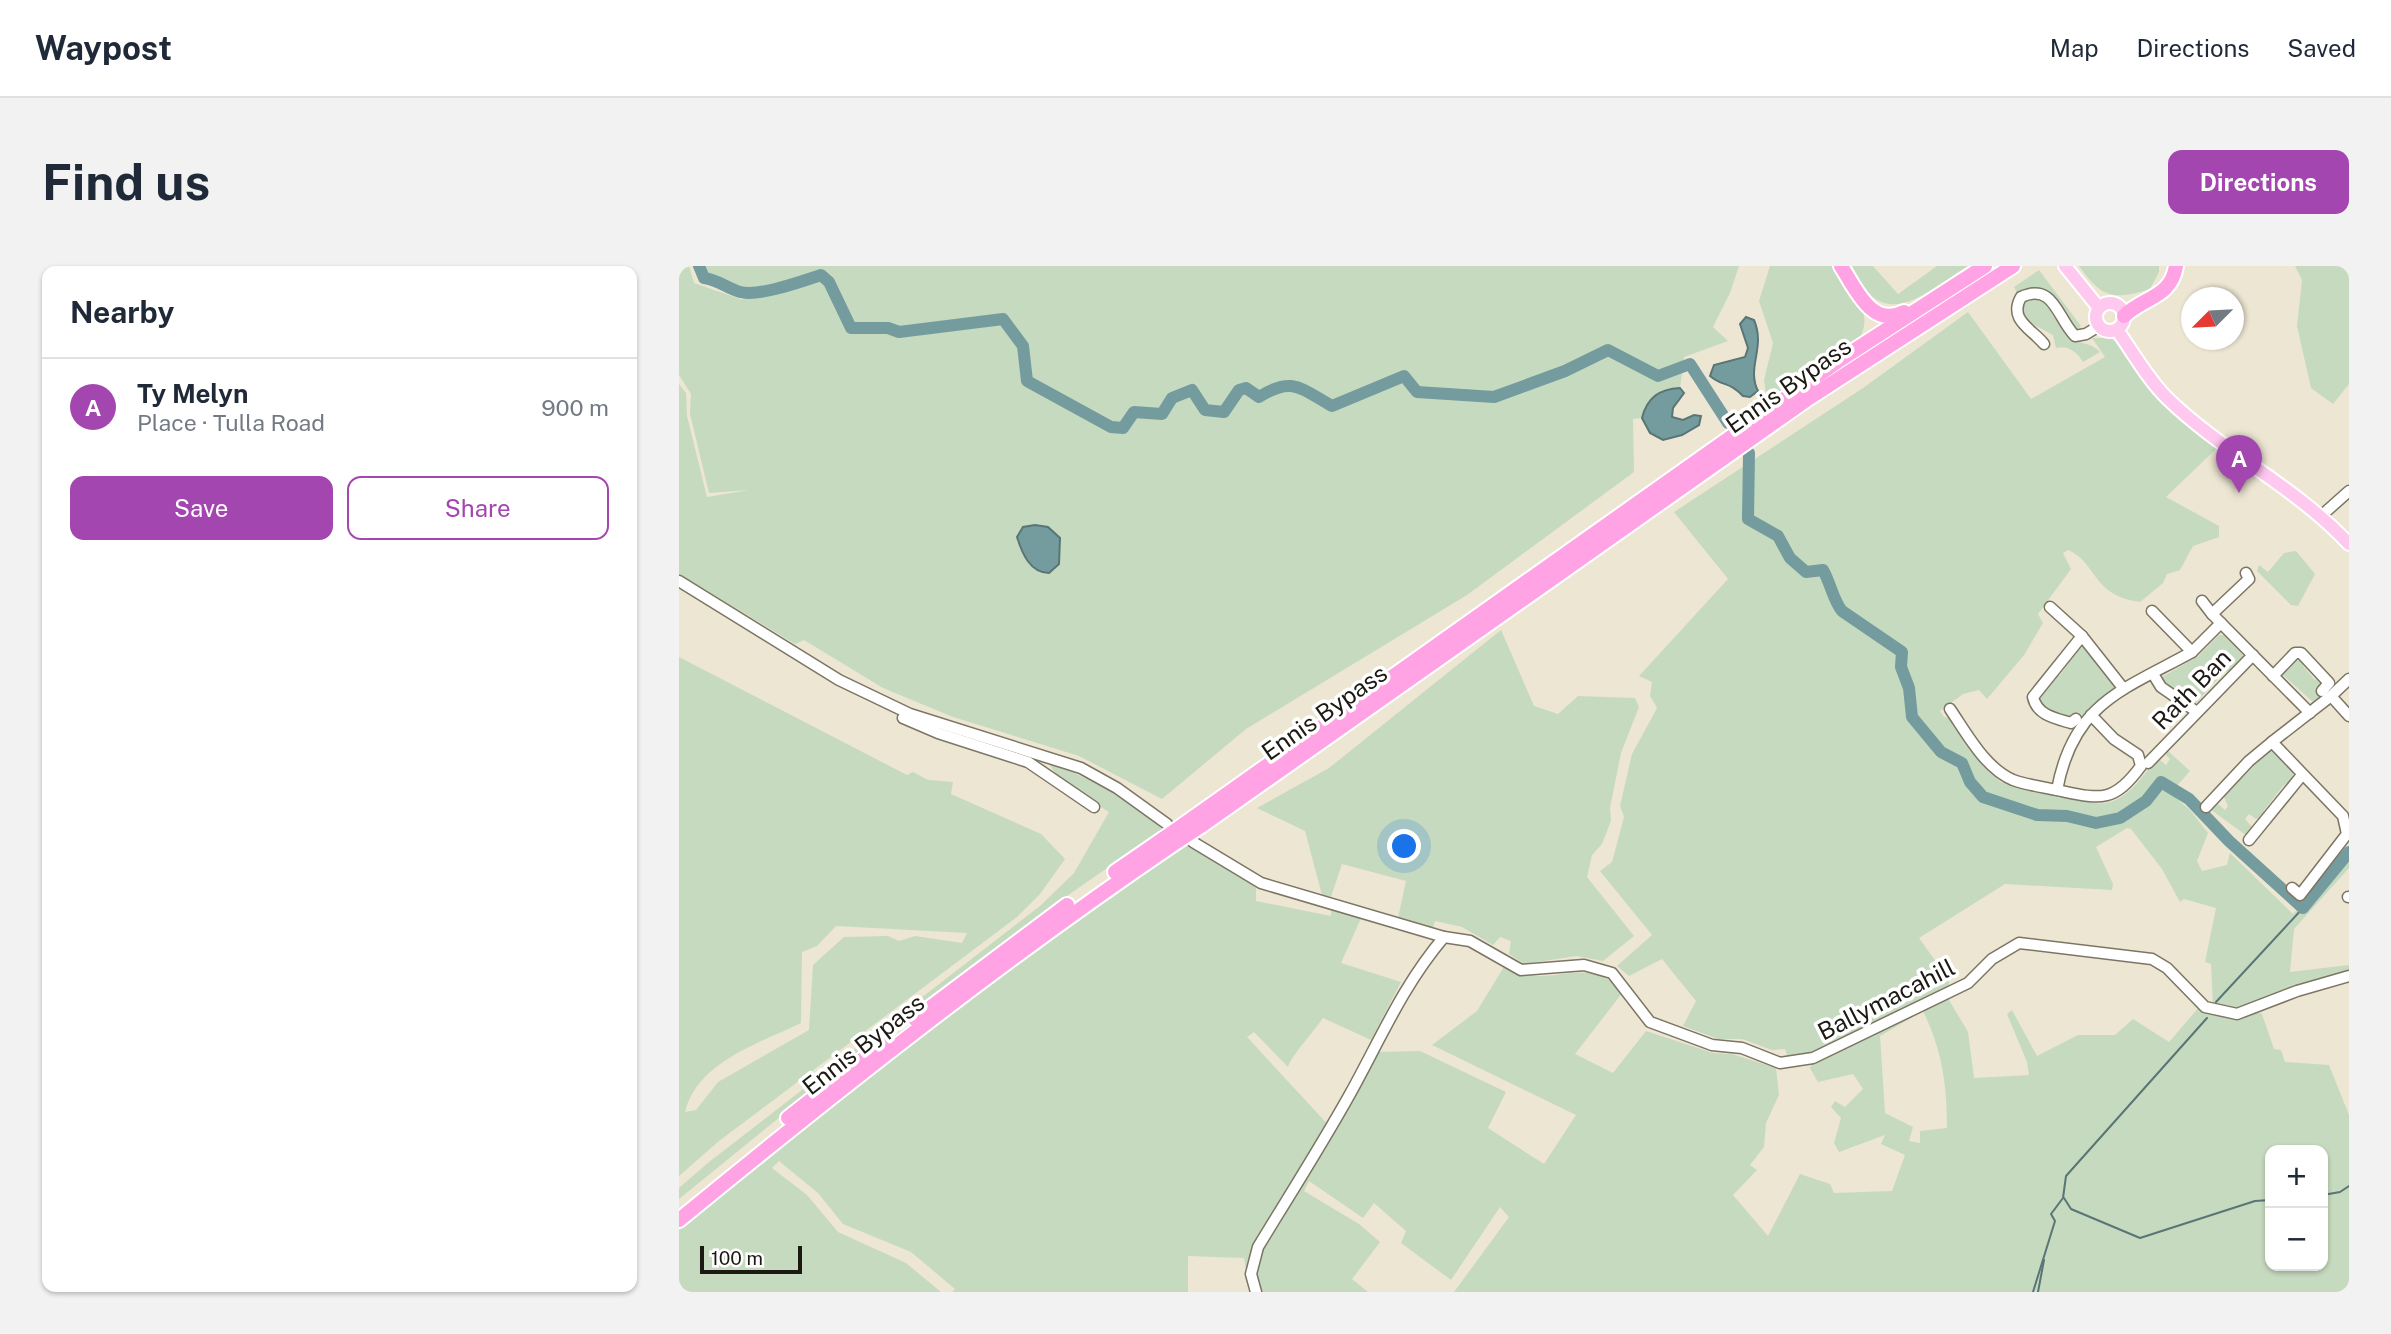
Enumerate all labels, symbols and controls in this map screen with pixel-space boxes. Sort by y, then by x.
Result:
text: Waypost [35,29,172,67]
text: Map [2050,34,2099,62]
text: Directions [2137,34,2249,62]
text: Saved [2287,34,2356,62]
button: Directions [2168,150,2349,214]
text: Find us [42,153,210,211]
north arrow [2181,287,2244,350]
text: Nearby [70,294,174,330]
street label: Ennis Bypass [1720,332,1856,438]
text: Ty Melyn [137,378,248,409]
text: A [85,394,101,421]
text: 900 m [541,394,609,421]
text: Place · Tulla Road [137,409,325,436]
pin: A [2216,435,2262,493]
button: Save [70,476,333,540]
button: Share [347,476,609,540]
street label: Rath Ban [2146,643,2236,735]
street label: Ennis Bypass [1256,659,1392,765]
your location [1387,829,1421,863]
street label: Ballymacahill [1813,952,1959,1046]
street label: Ennis Bypass [797,988,929,1100]
map controls [2265,1145,2328,1271]
button: + [2265,1145,2328,1208]
button: − [2265,1208,2328,1271]
scale bar [700,1243,801,1275]
text: 100 m [711,1247,763,1269]

